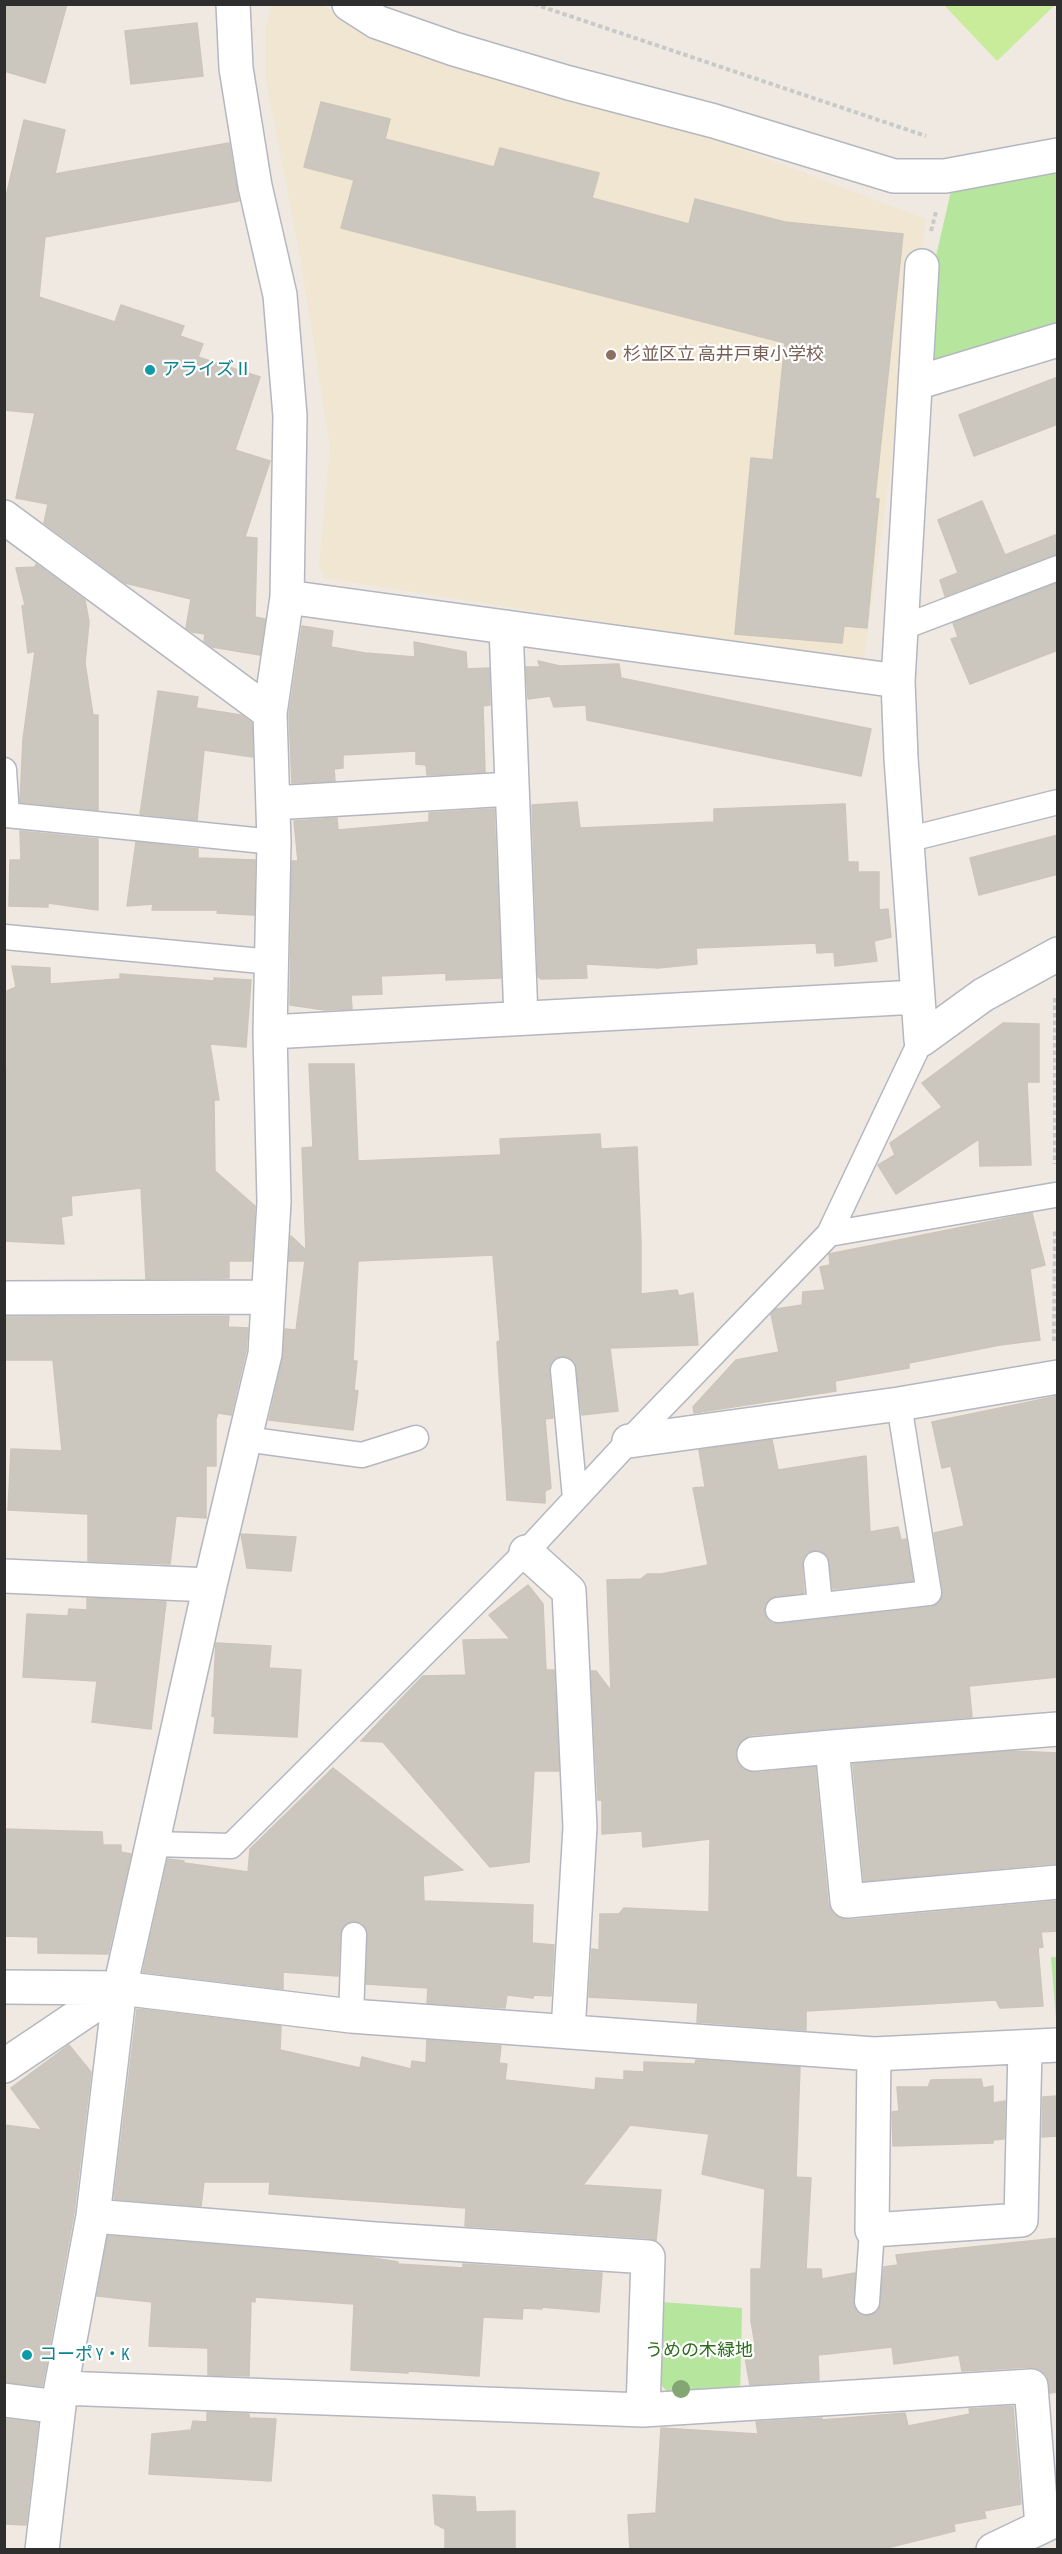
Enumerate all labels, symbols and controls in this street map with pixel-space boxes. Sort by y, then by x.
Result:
place label: 杉並区立 高井戸東小学校 [623,344,824,366]
marker: 杉並区立 高井戸東小学校 [604,348,618,362]
place label: アライズⅡ [162,359,252,381]
marker: アライズⅡ [143,363,157,377]
park label: うめの木緑地 [645,2340,753,2362]
place label: コーポ Y・K [39,2344,130,2366]
marker: コーポ Y・K [20,2348,34,2362]

